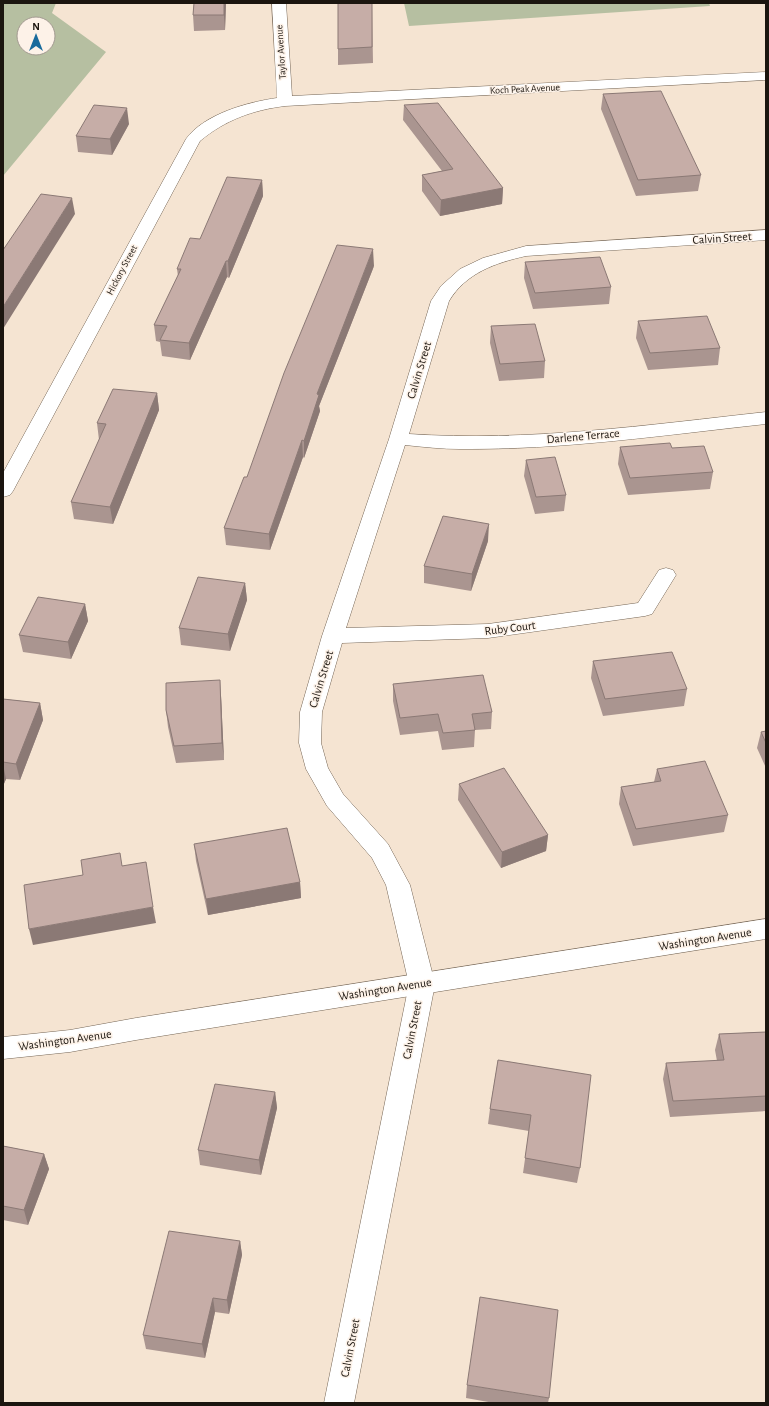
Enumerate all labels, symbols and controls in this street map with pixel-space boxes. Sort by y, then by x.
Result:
north arrow [16,16,56,56]
text: N [32,21,40,32]
street label: Taylor Avenue [274,24,288,79]
street label: Koch Peak Avenue [490,82,561,96]
street label: Calvin Street [692,230,752,246]
street label: Hickory Street [105,243,140,297]
street label: Calvin Street [405,340,433,400]
street label: Darlene Terrace [546,427,620,445]
street label: Ruby Court [484,619,536,638]
street label: Calvin Street [307,649,335,709]
street label: Washington Avenue [658,926,752,952]
street label: Washington Avenue [338,976,432,1002]
street label: Calvin Street [400,1000,424,1060]
street label: Washington Avenue [18,1028,112,1052]
street label: Calvin Street [338,1318,362,1378]

